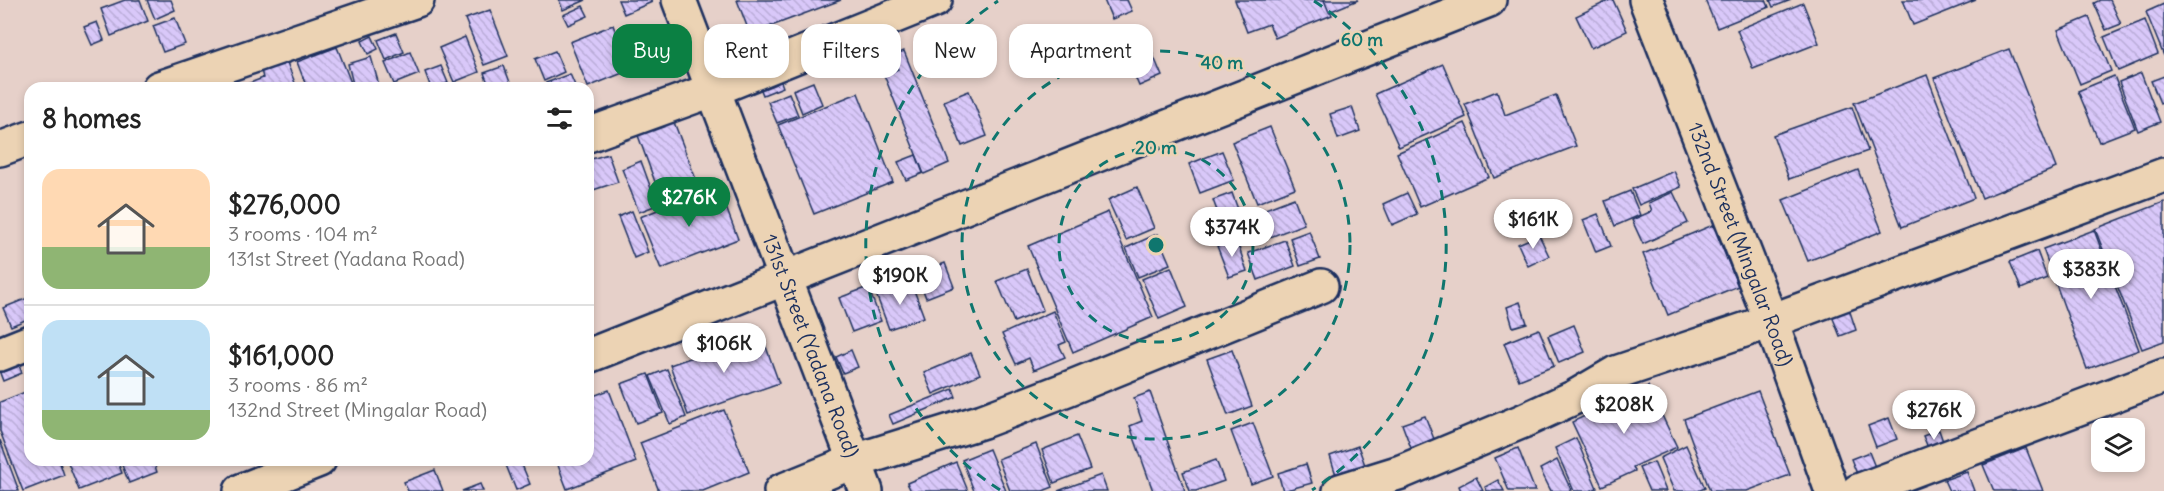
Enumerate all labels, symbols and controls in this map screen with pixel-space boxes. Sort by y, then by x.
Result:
chip: Buy [612,24,692,78]
chip: Rent [704,24,789,78]
chip: Filters [801,24,901,78]
chip: New [913,24,997,78]
chip: Apartment [1009,24,1153,78]
text: 60 m [1341,28,1383,51]
text: 40 m [1201,51,1243,74]
text: 8 homes [42,102,141,135]
icon: filters [543,102,576,135]
street label: 132nd Street (Mingalar Road) [1683,119,1799,369]
text: 20 m [1135,136,1177,159]
pin: $276K [647,177,731,228]
text: $276K [661,184,717,209]
text: $276,000 [228,188,341,221]
icon: home [90,193,162,265]
pin: $161K [1491,199,1575,250]
text: $161K [1508,206,1558,231]
pin: $374K [1190,207,1274,258]
text: $374K [1204,214,1260,239]
text: 3 rooms · 104 m² [228,221,378,246]
street label: 131st Street (Yadana Road) [757,230,865,461]
centre of rings [1146,235,1166,255]
text: 131st Street (Yadana Road) [228,246,465,271]
pin: $383K [2049,249,2133,300]
pin: $190K [858,255,942,306]
text: $383K [2062,256,2120,281]
text: $190K [872,262,928,287]
pin: $106K [682,323,766,374]
text: $106K [696,330,752,355]
text: $161,000 [228,339,334,372]
icon: home [90,344,162,416]
text: 3 rooms · 86 m² [228,372,368,397]
pin: $208K [1582,384,1666,435]
pin: $276K [1892,390,1976,441]
text: $208K [1594,391,1654,416]
text: 132nd Street (Mingalar Road) [228,397,487,422]
text: $276K [1906,397,1962,422]
map controls [2091,418,2145,472]
button: layers [2091,418,2145,472]

